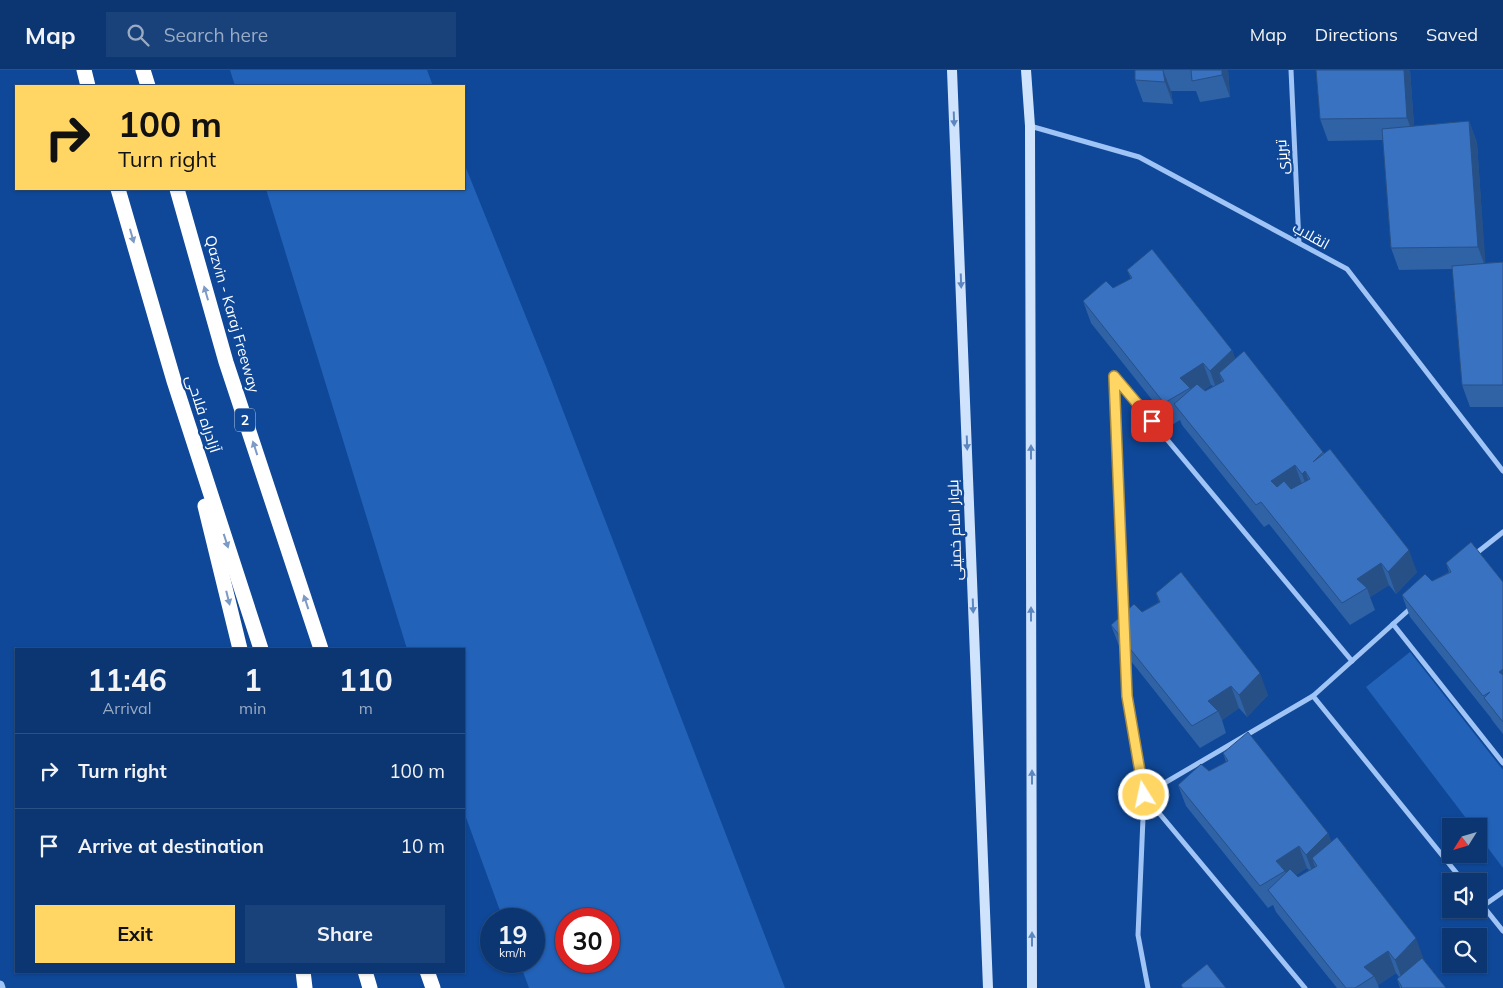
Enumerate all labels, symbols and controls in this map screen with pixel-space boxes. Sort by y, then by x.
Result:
search box [106,12,456,57]
text: Map [25,20,76,50]
icon: search [124,21,152,49]
text: Search here [164,23,268,47]
text: Map [1250,23,1287,46]
text: Directions [1315,23,1398,46]
text: Saved [1426,23,1478,46]
text: 100 m [118,102,222,146]
icon: right [35,105,100,170]
one-way arrow [951,111,959,127]
street label: تبریزی [1271,139,1293,175]
text: Turn right [118,145,216,173]
street label: انقلاب [1289,218,1333,253]
one-way arrow [128,228,136,243]
street label: Qazvin - Karaj Freeway [201,233,264,395]
one-way arrow [957,273,965,289]
one-way arrow [202,285,210,300]
street label: آزادراه فلاحی [181,373,225,455]
pin [1131,400,1173,442]
icon: arrive [1138,407,1166,435]
road number: 2 [235,408,255,432]
one-way arrow [963,436,971,452]
one-way arrow [250,440,258,455]
one-way arrow [1027,444,1035,460]
street label: بلوار امام خمینی [943,479,967,581]
one-way arrow [223,534,230,549]
one-way arrow [224,590,232,605]
one-way arrow [301,595,309,610]
one-way arrow [970,598,978,614]
one-way arrow [1027,606,1035,622]
text: 11:46 [87,661,167,699]
text: 1 [244,661,262,699]
text: 110 [339,661,393,699]
text: Arrival [103,698,152,718]
text: min [239,698,266,718]
text: m [359,698,373,718]
icon: right [35,757,63,785]
text: Turn right [78,759,167,783]
text: 100 m [389,759,445,783]
position arrow [1117,768,1169,820]
one-way arrow [1028,769,1036,785]
north arrow [1442,818,1488,862]
map controls [1442,818,1487,973]
icon: arrive [35,832,63,860]
text: Arrive at destination [78,834,264,858]
text: 10 m [401,834,445,858]
button: sound [1442,873,1487,918]
button: Exit [35,905,235,963]
button: Share [245,905,445,963]
speed limit sign: 30 [555,908,620,973]
text: 19 [497,919,528,950]
button: search [1442,928,1487,973]
one-way arrow [1028,931,1036,947]
text: km/h [499,945,526,960]

